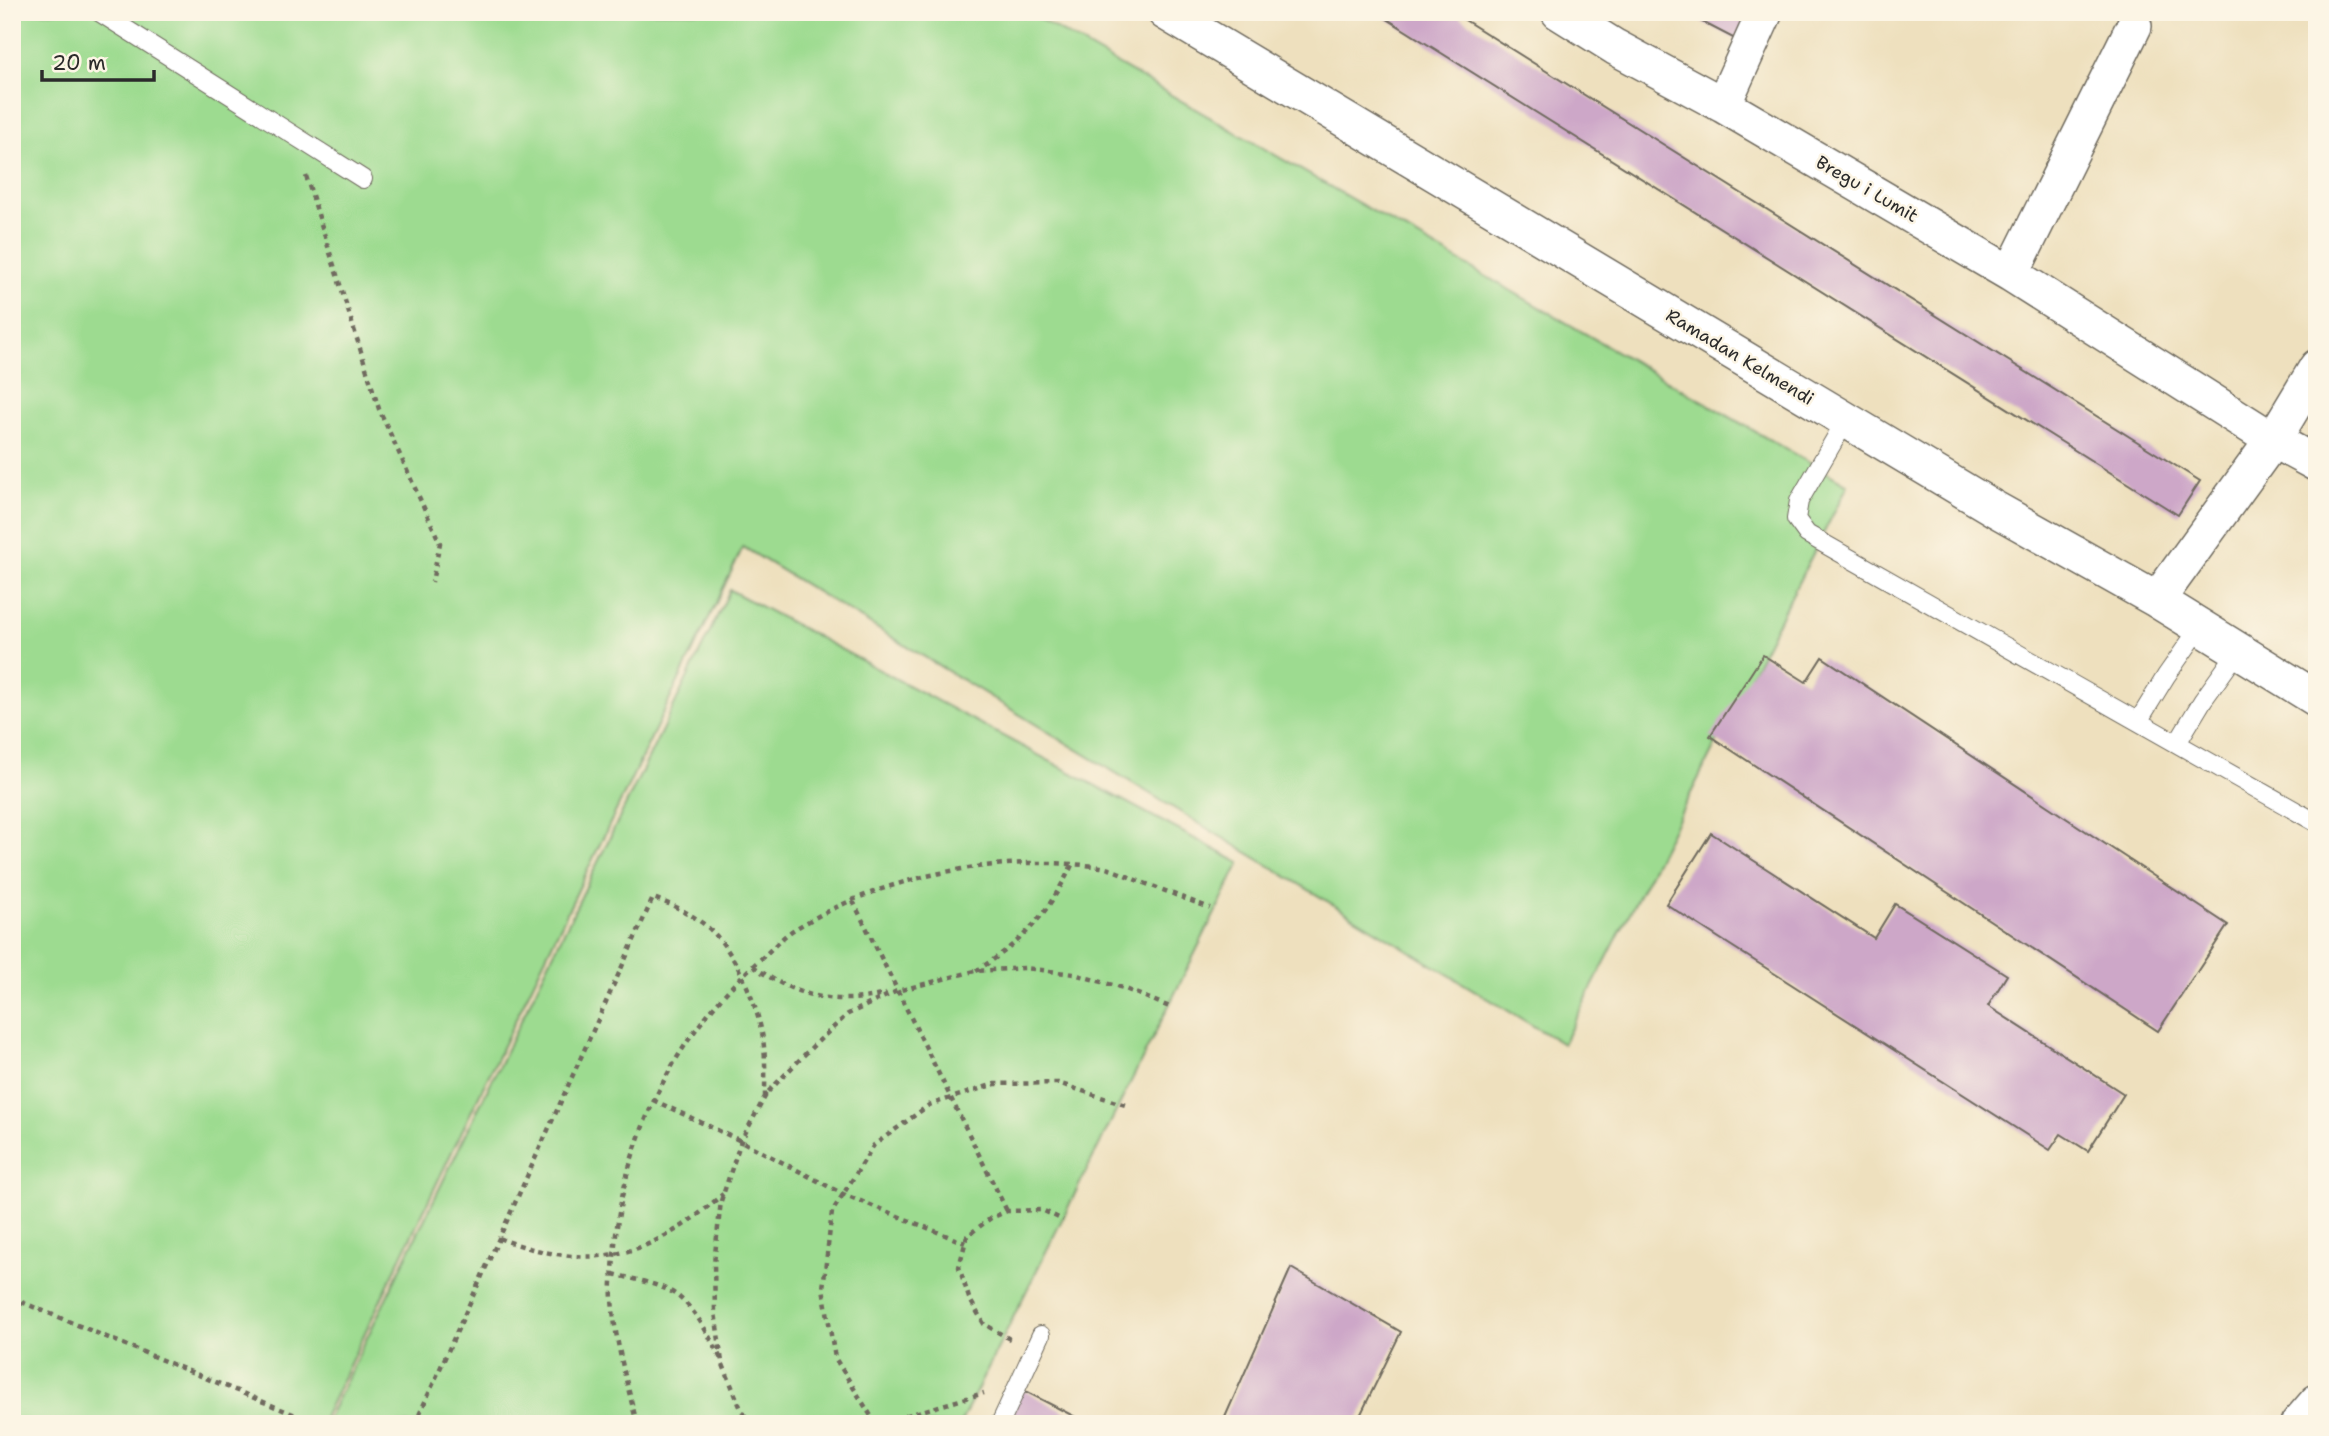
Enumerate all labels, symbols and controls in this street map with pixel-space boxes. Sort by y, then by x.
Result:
scale bar [42,38,154,82]
text: 20 m [52,49,106,77]
street label: Bregu i Lumit [1812,150,1923,228]
street label: Ramadan Kelmendi [1661,303,1819,411]

